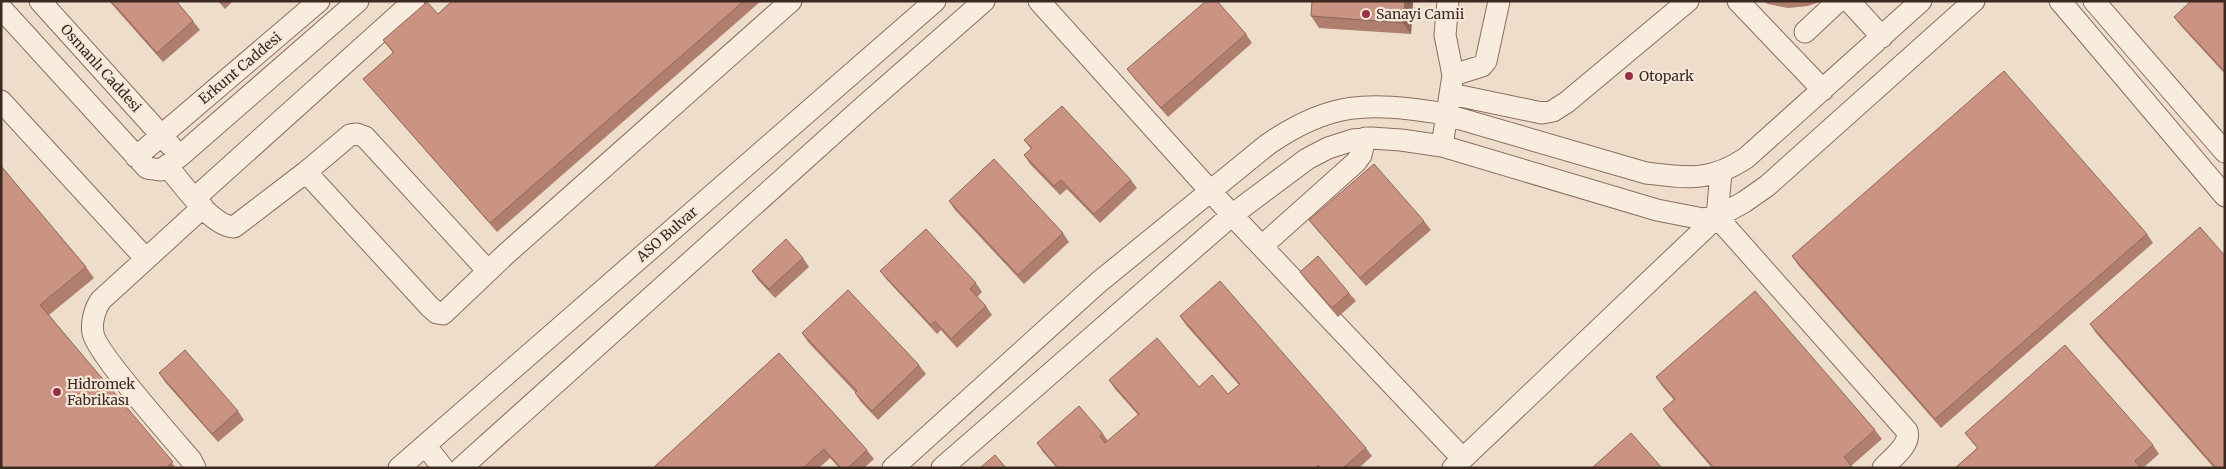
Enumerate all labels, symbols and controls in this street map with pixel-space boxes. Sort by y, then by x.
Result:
place label: Sanayi Camii [1376,5,1465,23]
marker: Sanayi Camii [1360,8,1372,20]
street label: Osmanlı Caddesi [57,20,146,116]
street label: Erkunt Caddesi [195,28,286,108]
place label: Otopark [1639,67,1694,85]
marker: Otopark [1623,70,1635,82]
street label: ASO Bulvar [632,202,701,266]
place label: Hidromek Fabrikası [67,375,135,409]
marker: Hidromek Fabrikası [51,386,63,398]

